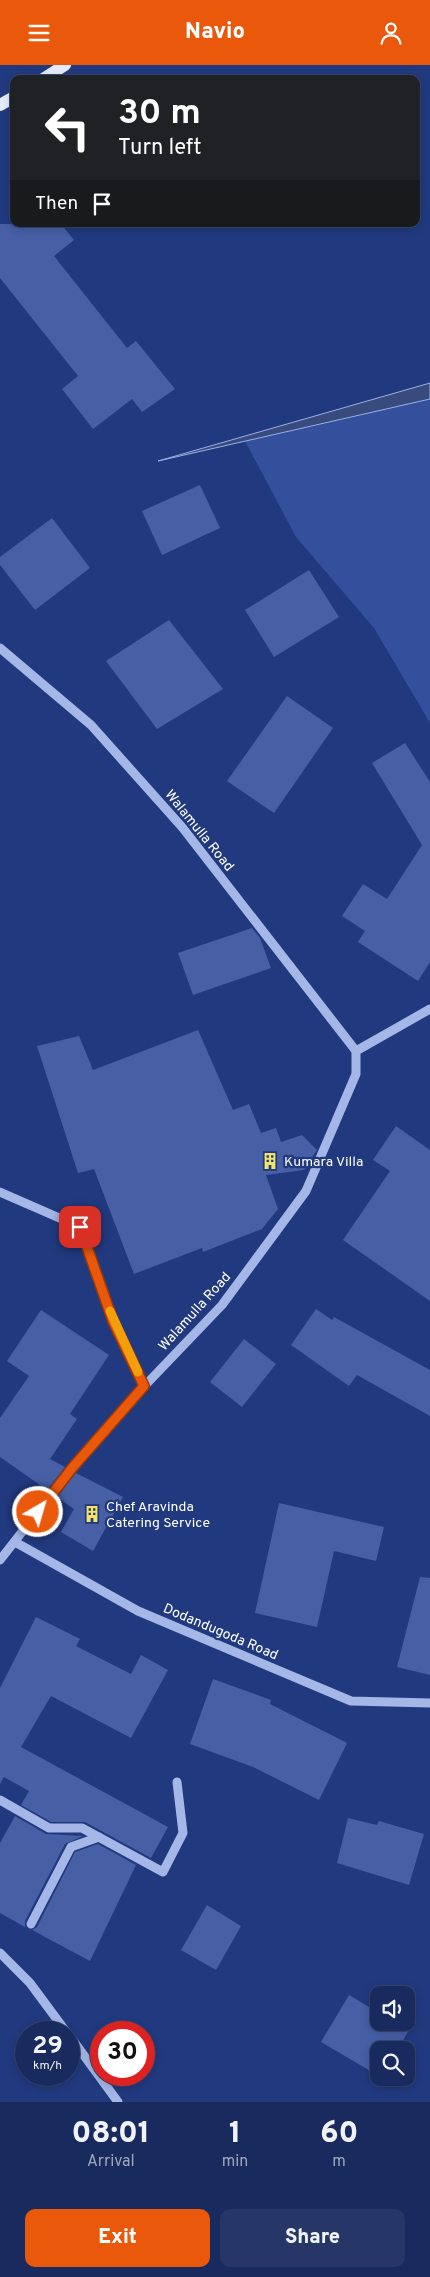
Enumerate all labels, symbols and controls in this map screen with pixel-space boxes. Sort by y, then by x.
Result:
icon: menu [25,19,53,47]
text: Navio [185,19,245,46]
icon: person [377,19,405,47]
text: 30 m [118,92,201,136]
icon: left [35,95,100,160]
text: Turn left [118,135,201,162]
icon: arrive [88,190,116,218]
text: Then [35,192,78,216]
street label: Walamulla Road [161,787,237,875]
building icon: Kumara Villa [260,1151,280,1171]
place label: Kumara Villa [284,1154,363,1171]
pin [59,1206,101,1248]
icon: arrive [66,1213,94,1241]
street label: Walamulla Road [155,1269,235,1355]
position arrow [11,1485,63,1537]
place label: Chef Aravinda Catering Service [106,1499,210,1532]
building icon: Chef Aravinda Catering Service [82,1504,102,1524]
street label: Dodandugoda Road [160,1600,281,1664]
map controls [370,1986,415,2086]
button: sound [370,1986,415,2031]
speed limit sign: 30 [90,2021,155,2086]
text: 29 [32,2031,63,2063]
button: search [370,2041,415,2086]
text: km/h [33,2058,62,2074]
text: 08:01 [72,2116,150,2153]
text: 1 [229,2116,241,2153]
text: 60 [320,2116,358,2153]
text: Arrival [87,2152,135,2172]
text: min [222,2152,248,2172]
text: m [332,2152,346,2172]
button: Exit [25,2209,210,2267]
button: Share [220,2209,405,2267]

